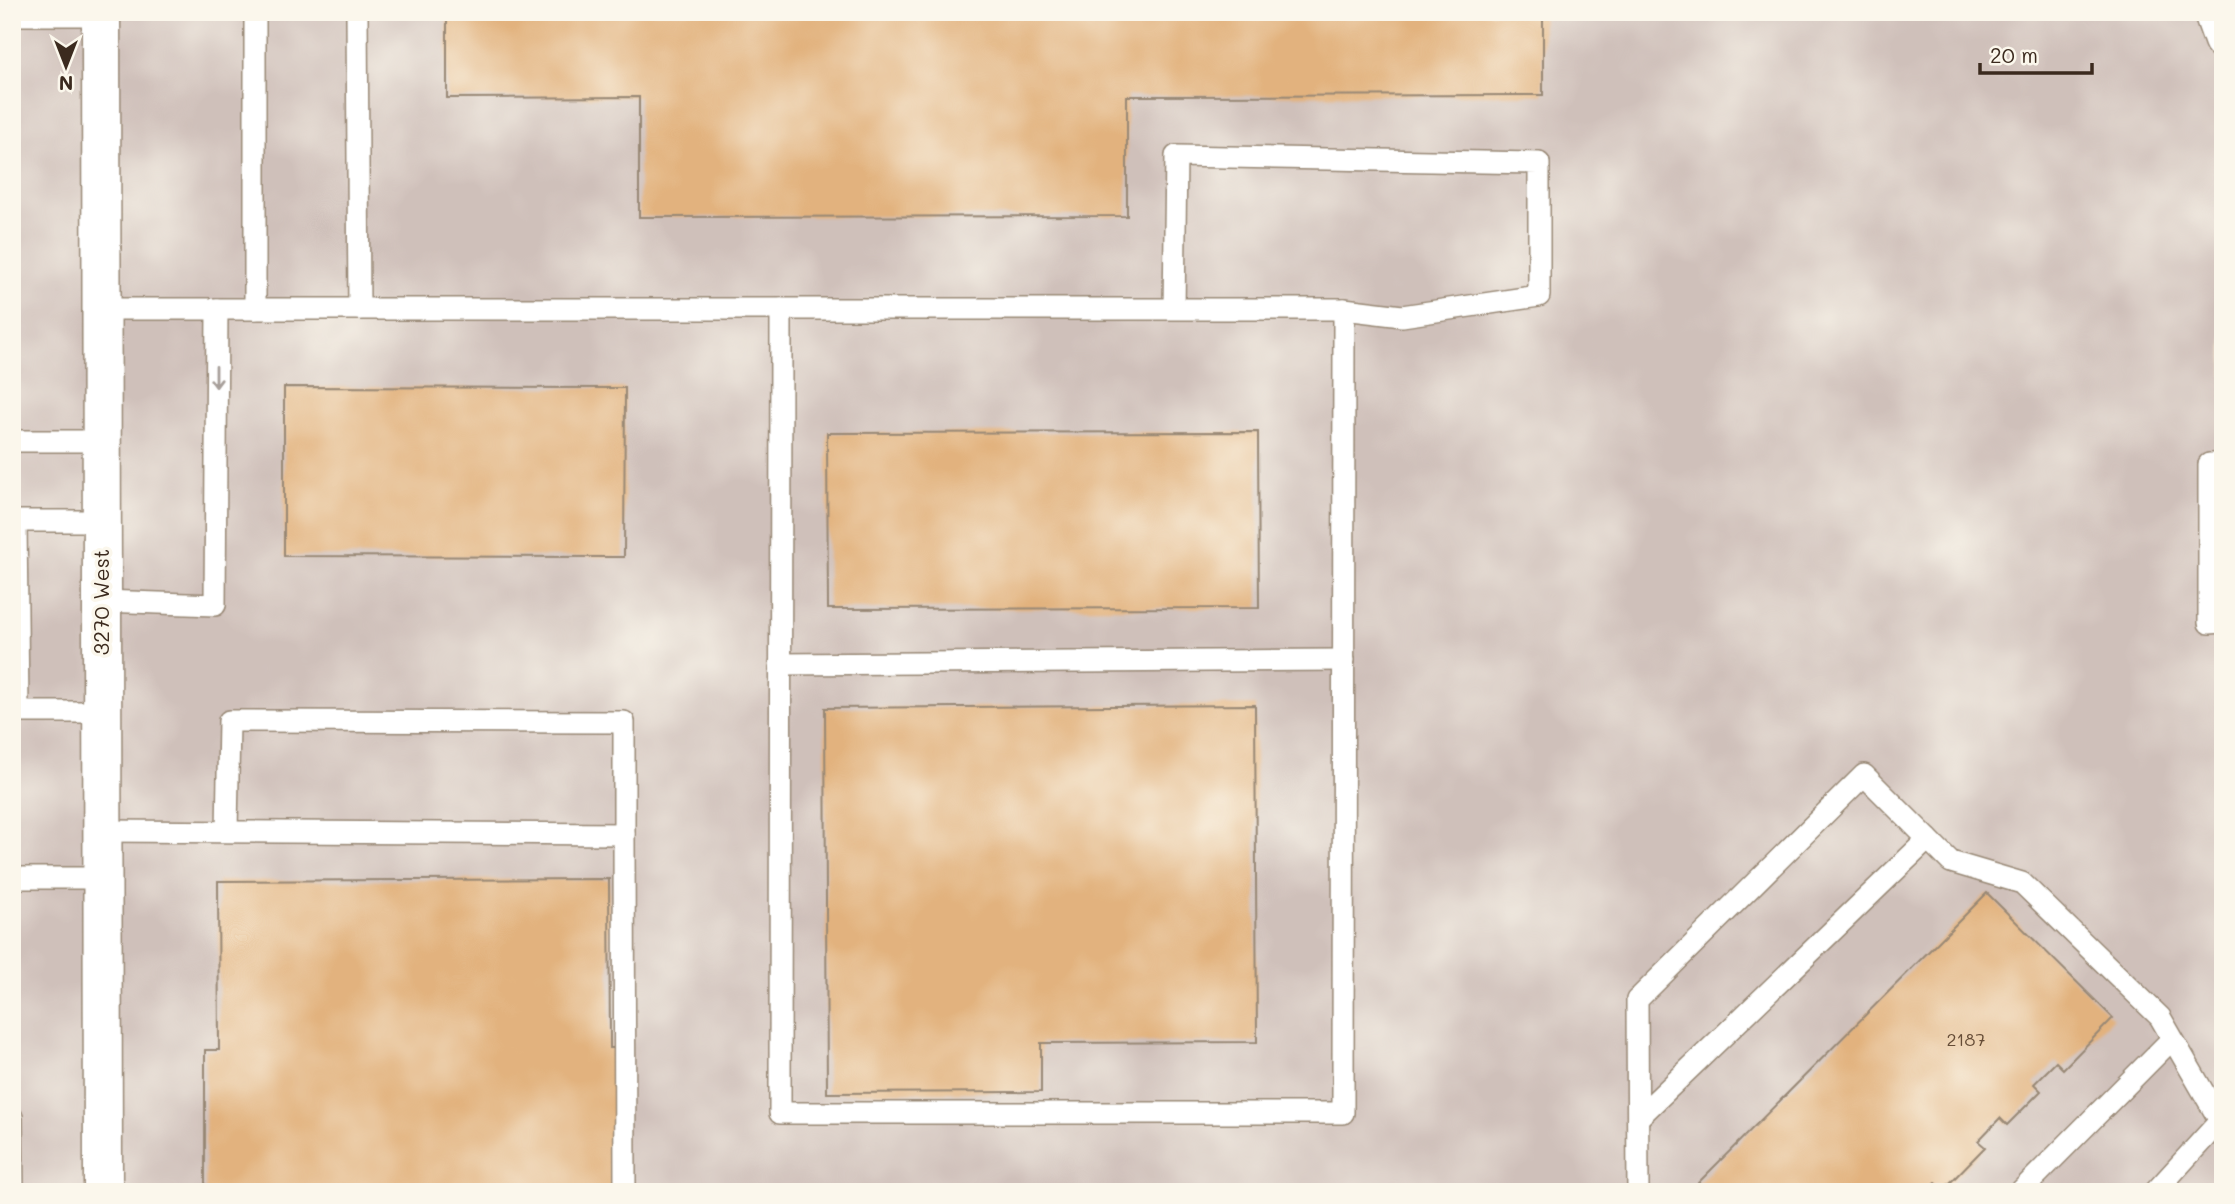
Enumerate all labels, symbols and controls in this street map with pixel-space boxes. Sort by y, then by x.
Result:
north arrow [32,32,102,102]
scale bar [1980,32,2092,76]
text: 20 m [1990,41,2038,68]
text: N [59,71,73,96]
one-way arrow [209,366,223,389]
street label: 3270 West [87,549,114,655]
house number: 2187 [1947,1027,1985,1051]

